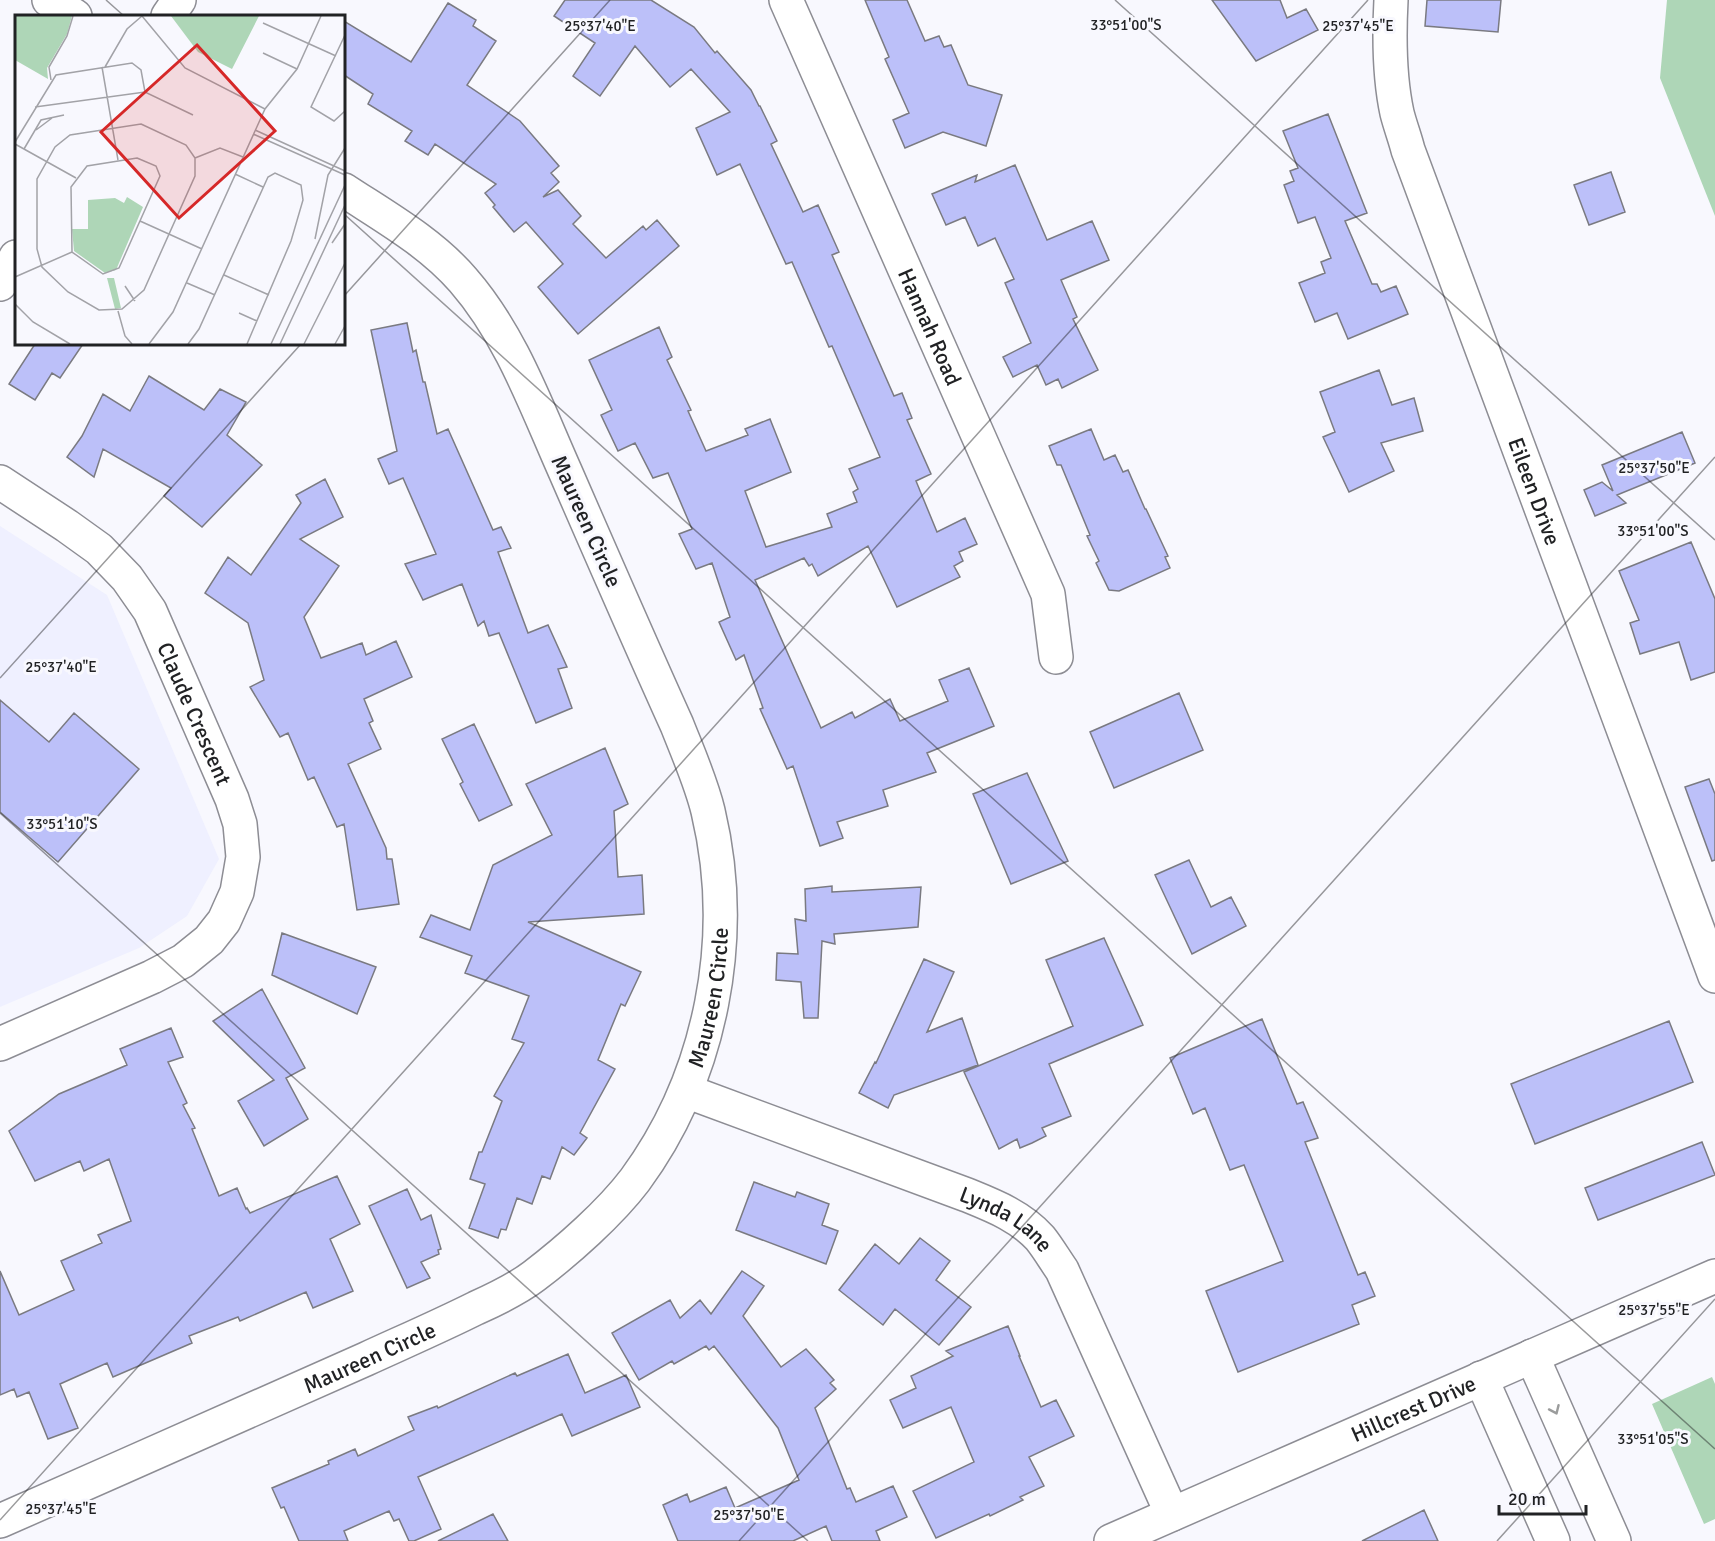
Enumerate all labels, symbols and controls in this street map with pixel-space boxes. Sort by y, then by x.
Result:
inset map [15,15,345,345]
text: 33°51'00"S [1090,16,1162,34]
text: 25°37'40"E [564,17,636,35]
text: 25°37'45"E [1322,17,1394,35]
street label: Hannah Road [892,264,967,390]
street label: Eileen Drive [1502,434,1567,549]
street label: Maureen Circle [545,451,628,592]
text: 25°37'50"E [1618,459,1690,477]
text: 33°51'00"S [1617,522,1689,540]
street label: Claude Crescent [151,638,237,790]
text: 25°37'40"E [25,658,97,676]
text: 33°51'10"S [26,815,98,833]
street label: Maureen Circle [682,927,734,1071]
street label: Lynda Lane [956,1181,1059,1257]
text: 25°37'55"E [1618,1301,1690,1319]
street label: Maureen Circle [299,1316,440,1399]
street label: Hillcrest Drive [1347,1370,1480,1448]
one-way arrow [1548,1403,1560,1414]
text: 33°51'05"S [1617,1430,1689,1448]
scale bar [1499,1478,1586,1516]
text: 20 m [1508,1488,1546,1510]
text: 25°37'45"E [25,1500,97,1518]
text: 25°37'50"E [713,1506,785,1524]

